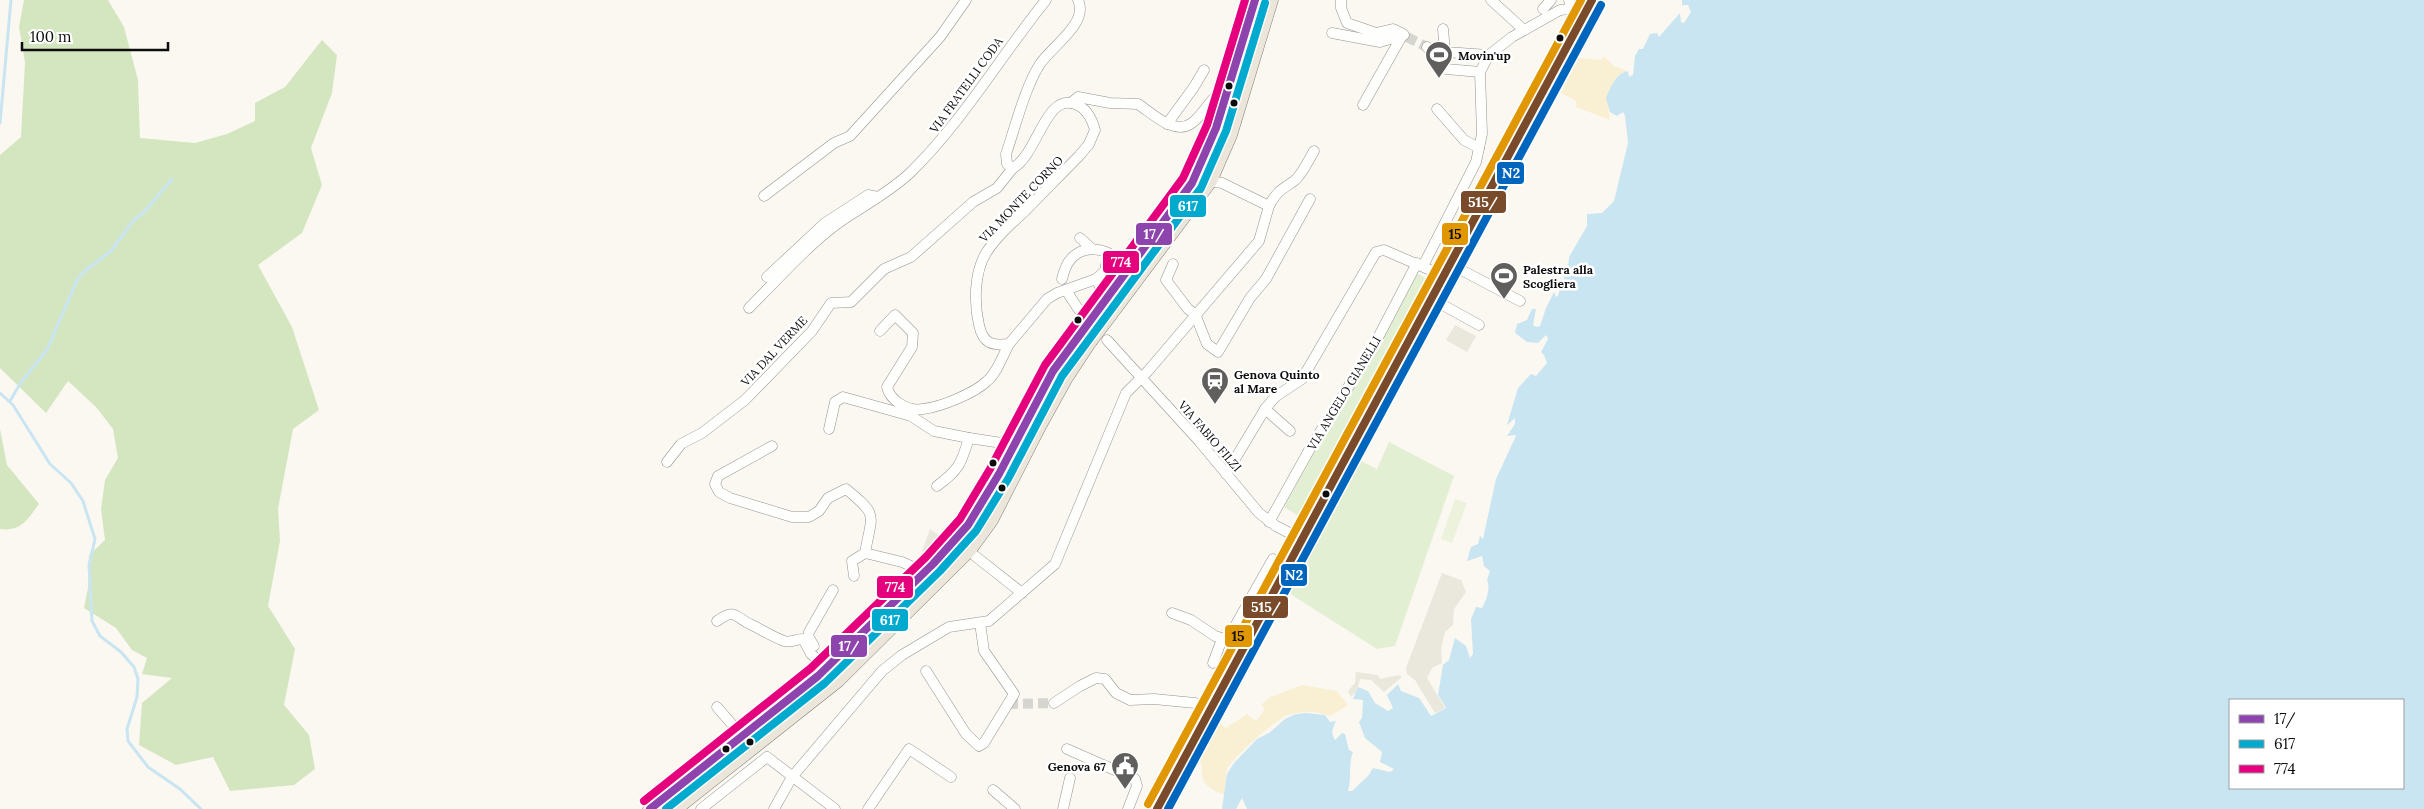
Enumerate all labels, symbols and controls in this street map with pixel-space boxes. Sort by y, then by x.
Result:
scale bar [22,20,169,52]
text: 100 m [30,27,71,46]
unlabelled marker [1555,33,1565,43]
street label: VIA FRATELLI CODA [926,34,1006,137]
sports icon: Movin'up [1424,40,1454,79]
place label: Movin'up [1458,48,1511,63]
unlabelled marker [1224,81,1234,91]
unlabelled marker [1229,98,1239,108]
street label: VIA MONTE CORNO [975,153,1066,246]
line badge: N2 [1496,161,1525,185]
text: N2 [1502,164,1520,182]
line badge: 515/ [1460,190,1507,214]
text: 515/ [1468,193,1498,211]
line badge: 617 [1169,194,1207,218]
text: 617 [1178,197,1199,215]
line badge: 17/ [1135,222,1173,246]
line badge: 15 [1441,222,1469,246]
text: 17/ [1144,225,1165,243]
text: 15 [1448,225,1462,243]
line badge: 774 [1102,250,1140,274]
text: 774 [1111,253,1132,271]
sports icon: Palestra alla Scogliera [1489,261,1519,300]
place label: Palestra alla Scogliera [1523,262,1594,291]
street label: VIA DAL VERME [737,313,810,390]
unlabelled marker [1073,315,1083,325]
street label: VIA ANGELO GIANELLI [1304,333,1384,454]
station icon: Genova Quinto al Mare [1200,366,1230,405]
place label: Genova Quinto al Mare [1234,367,1320,396]
street label: VIA FABIO FILZI [1174,397,1245,474]
unlabelled marker [988,458,998,468]
unlabelled marker [997,483,1007,493]
unlabelled marker [1321,489,1331,499]
line badge: N2 [1280,563,1308,587]
text: N2 [1285,566,1303,584]
line badge: 774 [876,575,914,599]
text: 774 [885,578,906,596]
line badge: 515/ [1242,595,1289,619]
text: 515/ [1251,598,1281,616]
line badge: 617 [871,608,909,632]
text: 617 [880,611,901,629]
line badge: 15 [1224,624,1253,648]
text: 15 [1231,627,1245,645]
line badge: 17/ [830,634,868,658]
text: 17/ [839,637,860,655]
legend [2229,699,2404,789]
text: 17/ [2274,709,2296,729]
text: 617 [2274,734,2295,753]
unlabelled marker [745,737,755,747]
unlabelled marker [721,744,731,754]
public building icon: Genova 67 [1110,751,1140,790]
place label: Genova 67 [1048,759,1106,774]
text: 774 [2274,759,2296,778]

